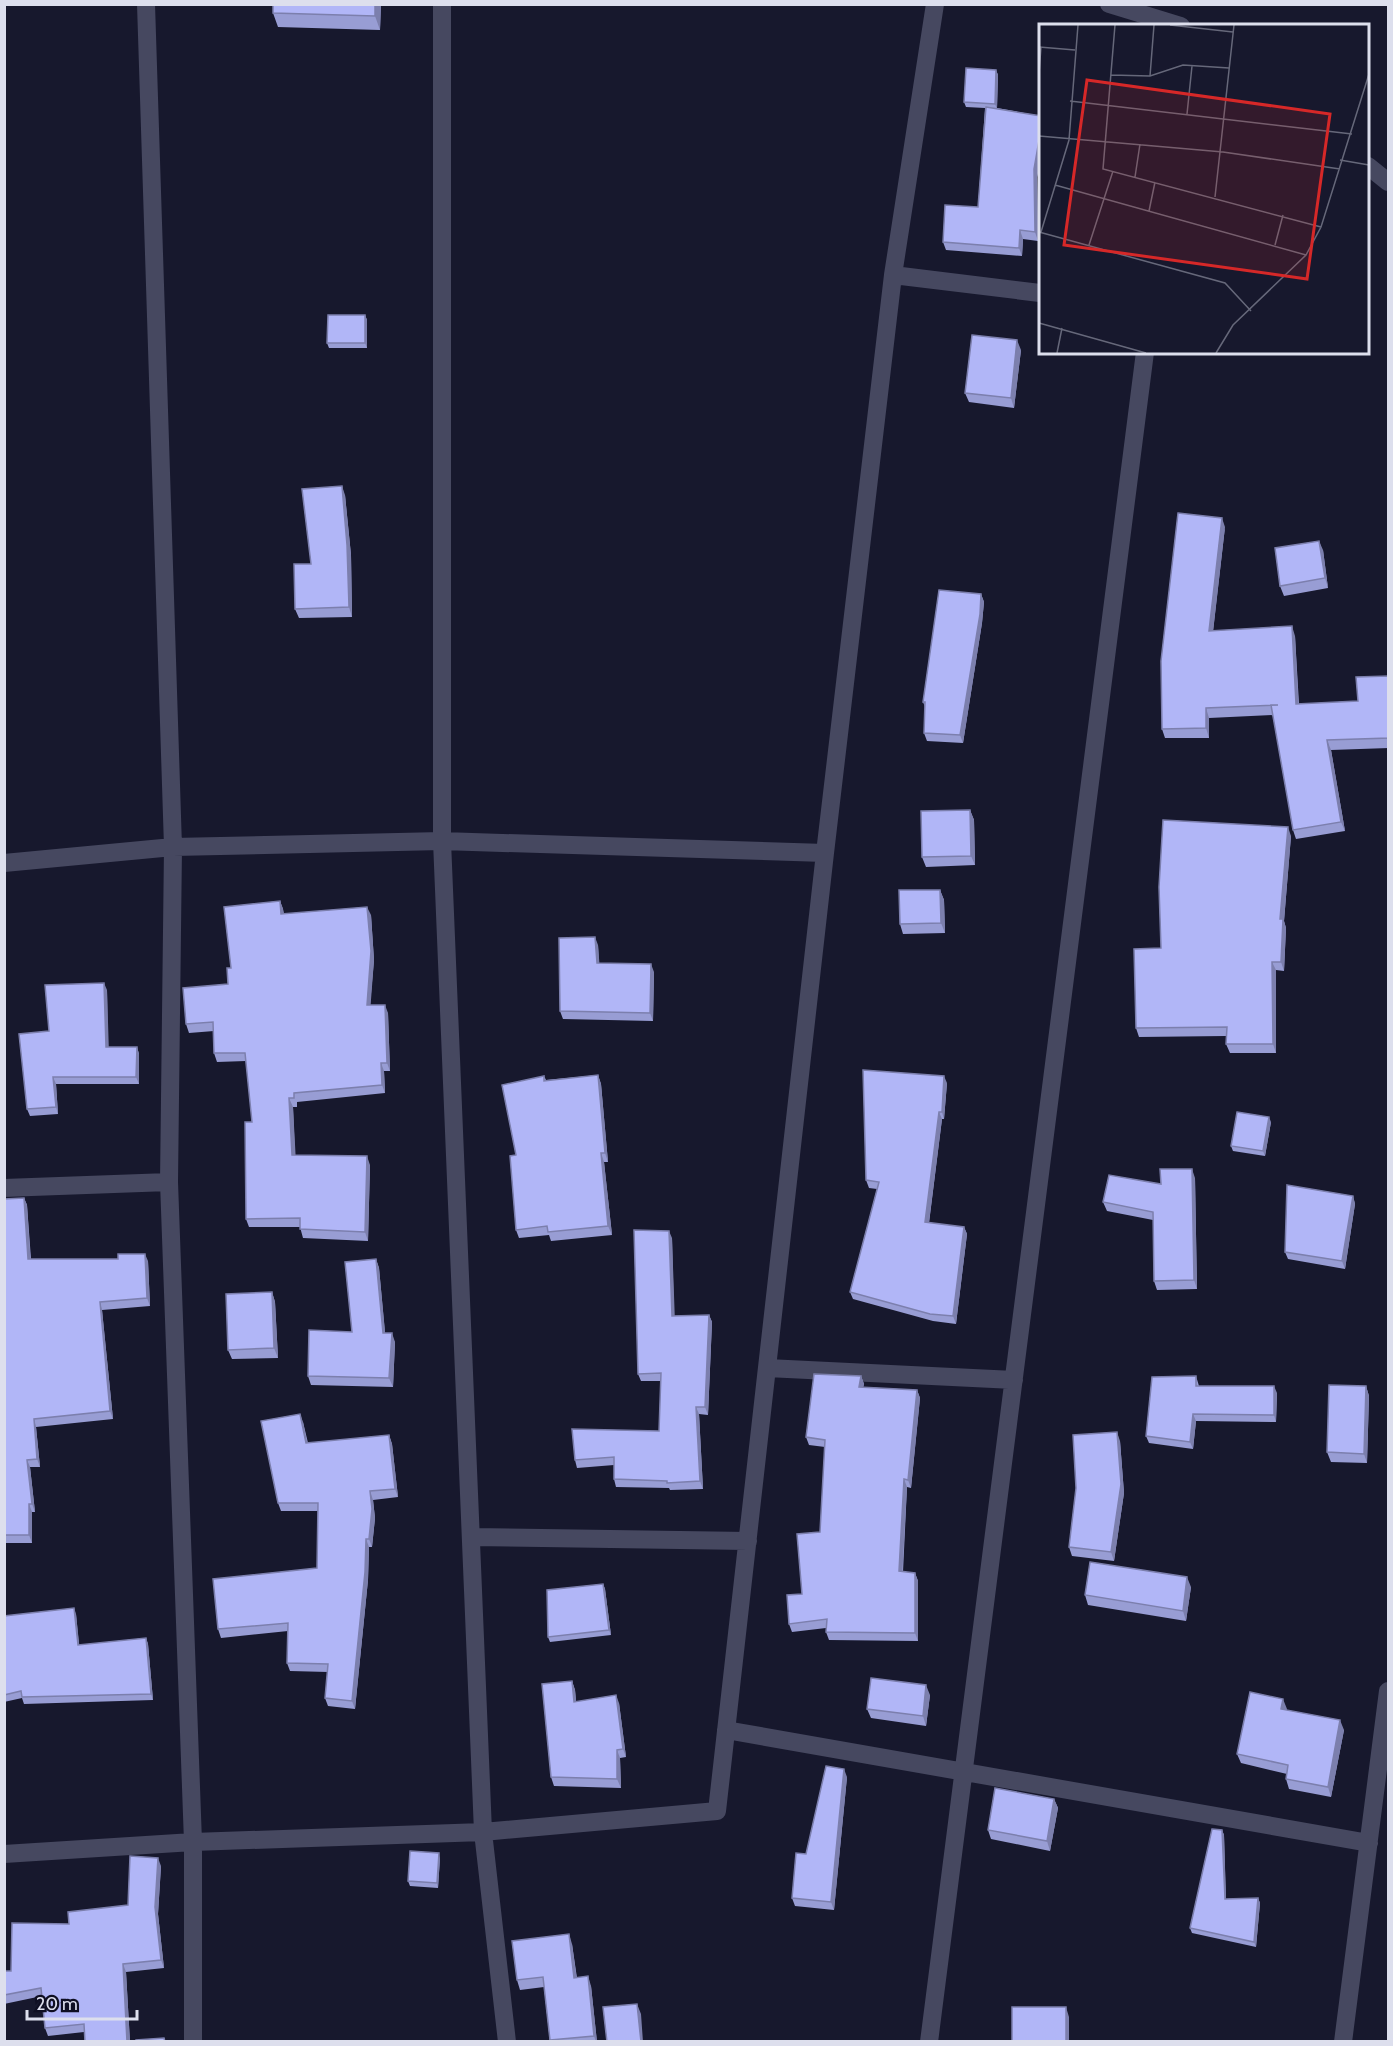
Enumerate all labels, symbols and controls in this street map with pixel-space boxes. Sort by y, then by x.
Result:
inset map [1039,24,1369,354]
scale bar [27,1983,136,2021]
text: 20 m [36,1993,78,2015]

